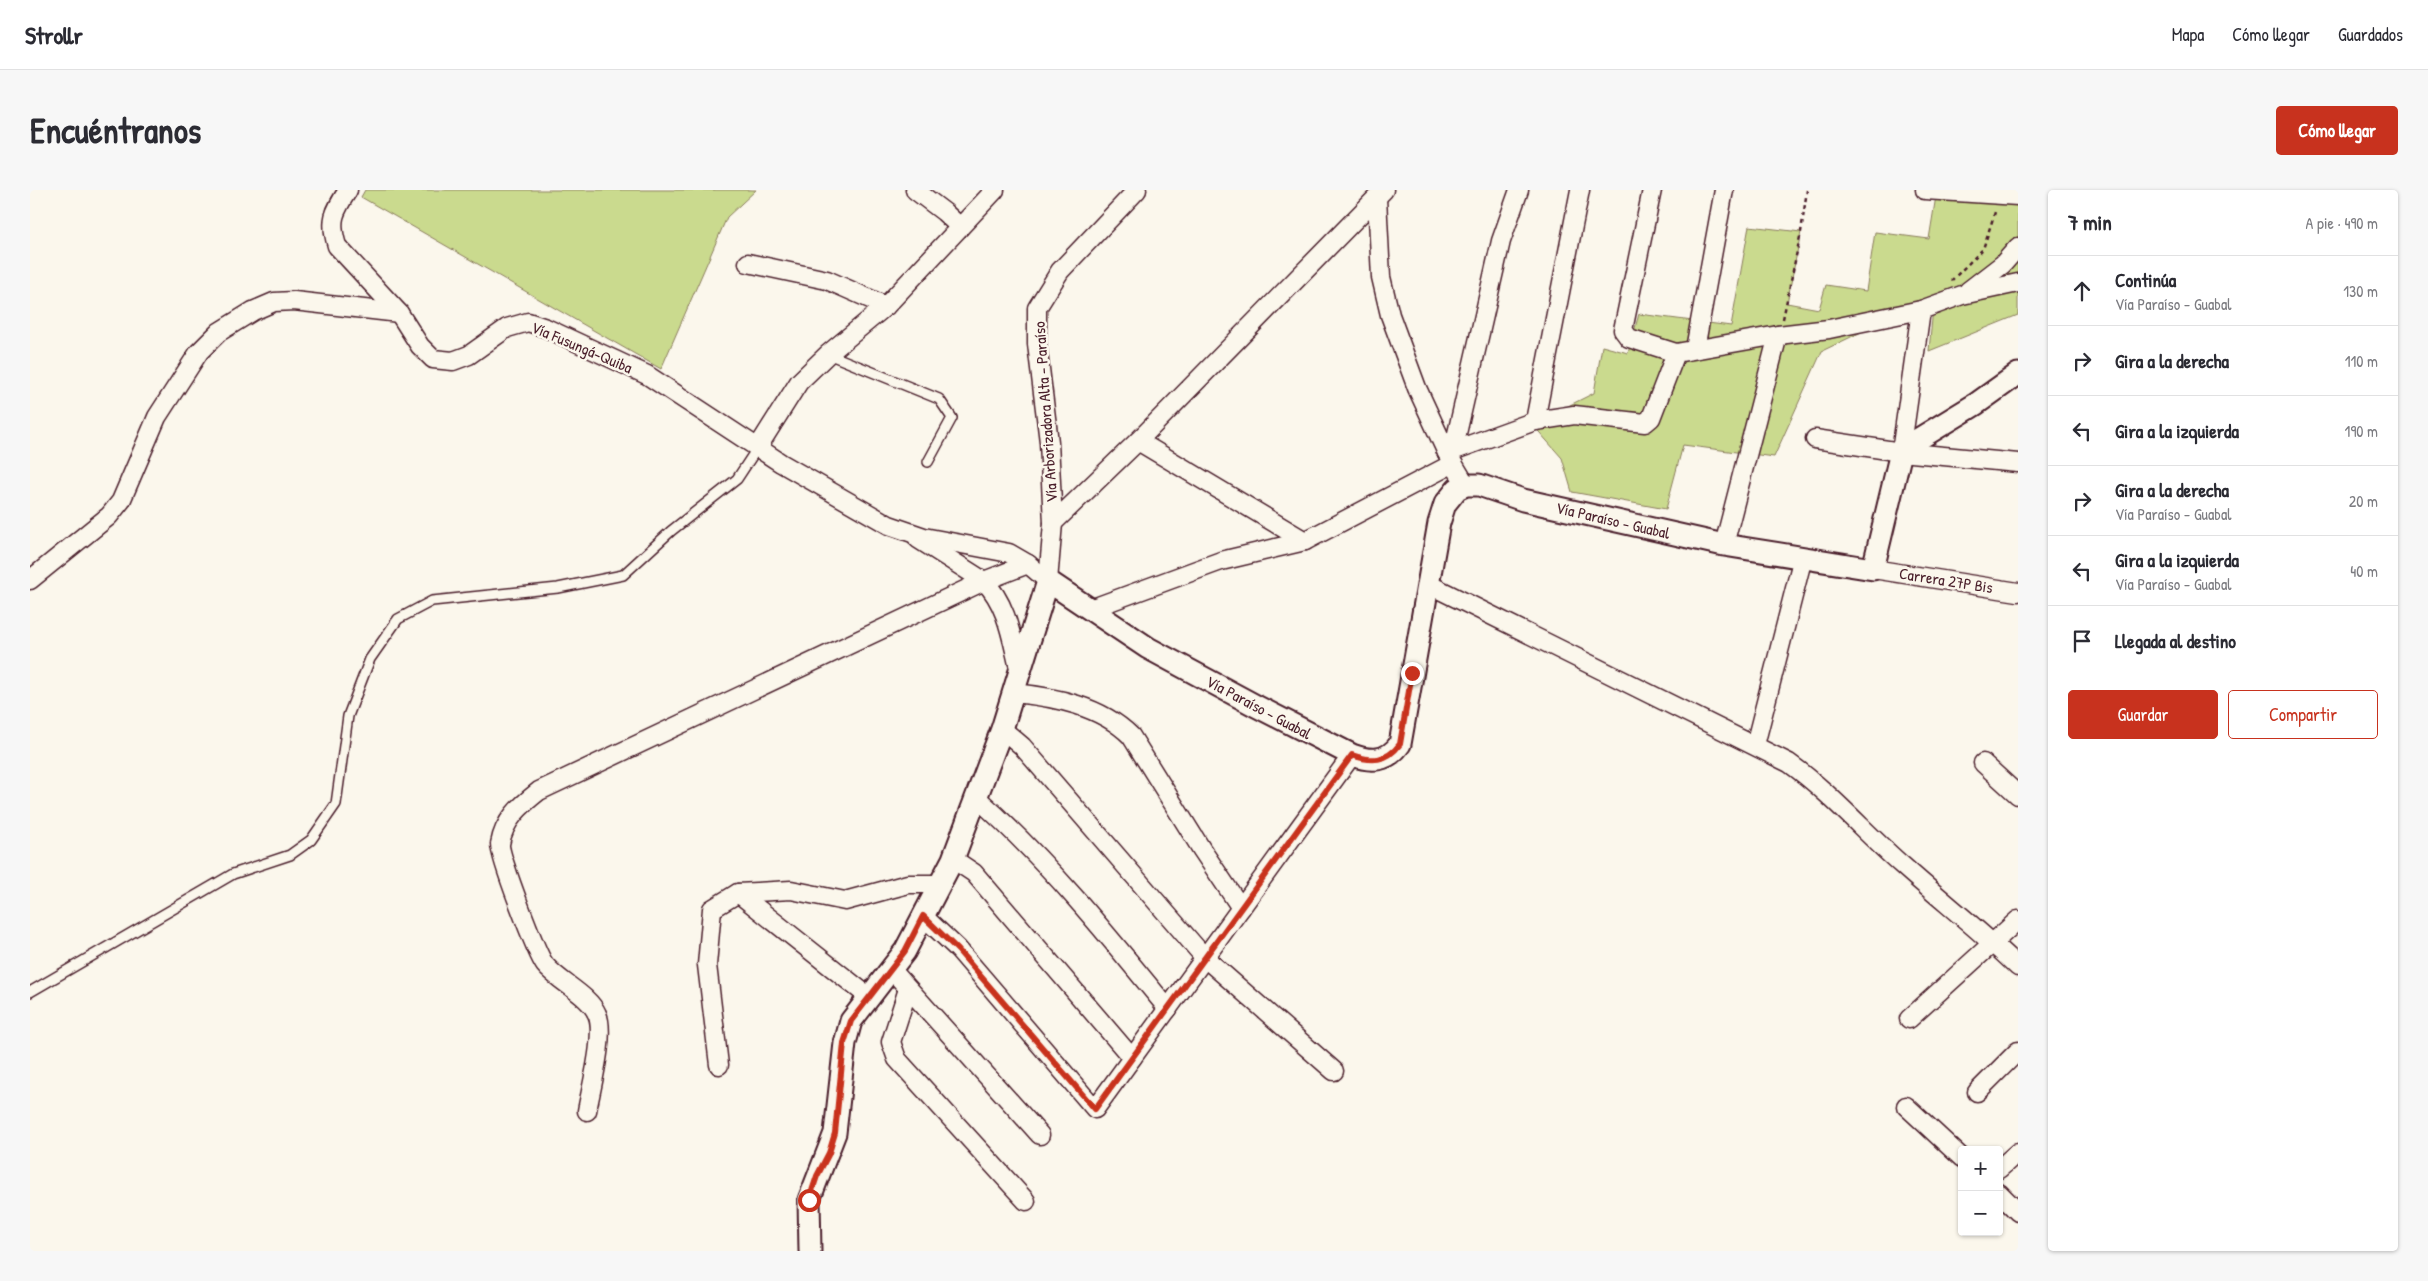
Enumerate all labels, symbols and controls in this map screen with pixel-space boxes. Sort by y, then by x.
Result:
text: Strollr [25,19,83,51]
text: Mapa [2172,22,2204,47]
text: Cómo llegar [2232,22,2310,47]
text: Guardados [2338,22,2403,47]
button: Cómo llegar [2276,106,2398,155]
text: Encuéntranos [30,107,201,154]
text: 7 min [2068,208,2112,237]
text: A pie · 490 m [2306,212,2378,234]
text: Continúa [2115,267,2176,293]
icon: ahead [2068,277,2096,305]
text: 130 m [2343,280,2378,302]
text: Vía Paraíso - Guabal [2115,293,2231,315]
street label: Vía Fusungá-Quiba [528,316,636,378]
street label: Vía Arborizadora Alta - Paraíso [1028,320,1062,503]
icon: right [2068,347,2096,375]
text: Gira a la derecha [2115,348,2229,374]
text: 110 m [2345,350,2378,372]
icon: left [2068,417,2096,445]
text: Gira a la izquierda [2115,418,2239,444]
text: 190 m [2345,420,2378,442]
text: Gira a la derecha [2115,477,2229,503]
icon: right [2068,487,2096,515]
text: 20 m [2349,490,2378,512]
street label: Vía Paraíso - Guabal [1554,496,1673,544]
text: Vía Paraíso - Guabal [2115,503,2231,525]
text: Gira a la izquierda [2115,547,2239,573]
icon: left [2068,557,2096,585]
text: 40 m [2350,560,2378,582]
street label: Carrera 27P Bis [1898,562,1994,598]
text: Vía Paraíso - Guabal [2115,573,2231,595]
icon: arrive [2068,627,2096,655]
text: Llegada al destino [2115,628,2236,654]
route end [1401,662,1424,685]
street label: Vía Paraíso - Guabal [1202,670,1316,744]
button: Guardar [2068,690,2218,739]
button: Compartir [2228,690,2378,739]
map controls [1958,1146,2003,1236]
button: + [1958,1146,2003,1191]
route start [798,1189,821,1212]
button: − [1958,1191,2003,1236]

